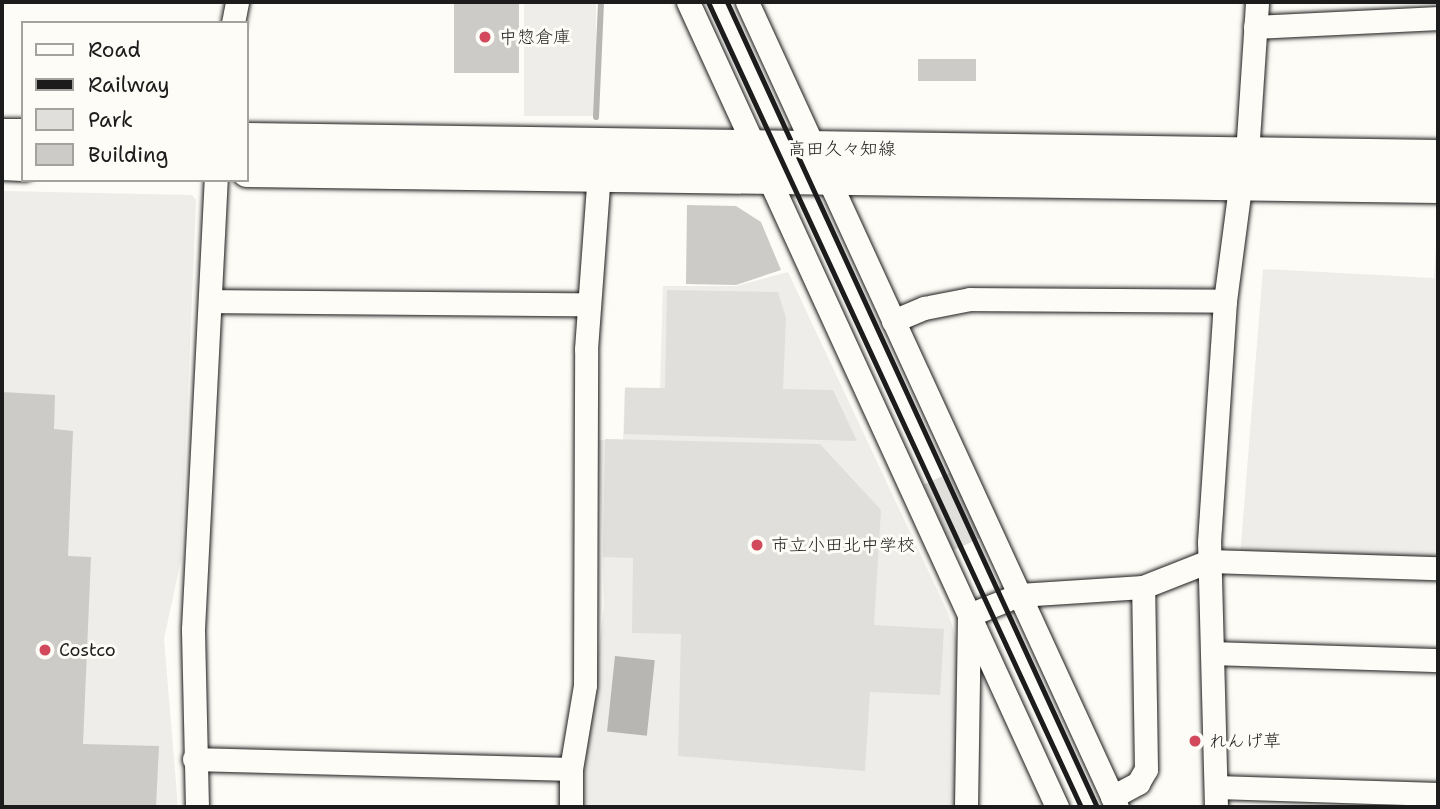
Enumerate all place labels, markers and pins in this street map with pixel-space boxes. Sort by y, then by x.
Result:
place label: 中惣倉庫 [499,26,571,48]
marker: 中惣倉庫 [477,29,493,45]
place label: 市立小田北中学校 [771,534,915,556]
marker: 市立小田北中学校 [749,537,765,553]
place label: Costco [59,639,116,661]
marker: Costco [37,642,53,658]
place label: れんげ草 [1209,730,1281,752]
marker: れんげ草 [1187,733,1203,749]

